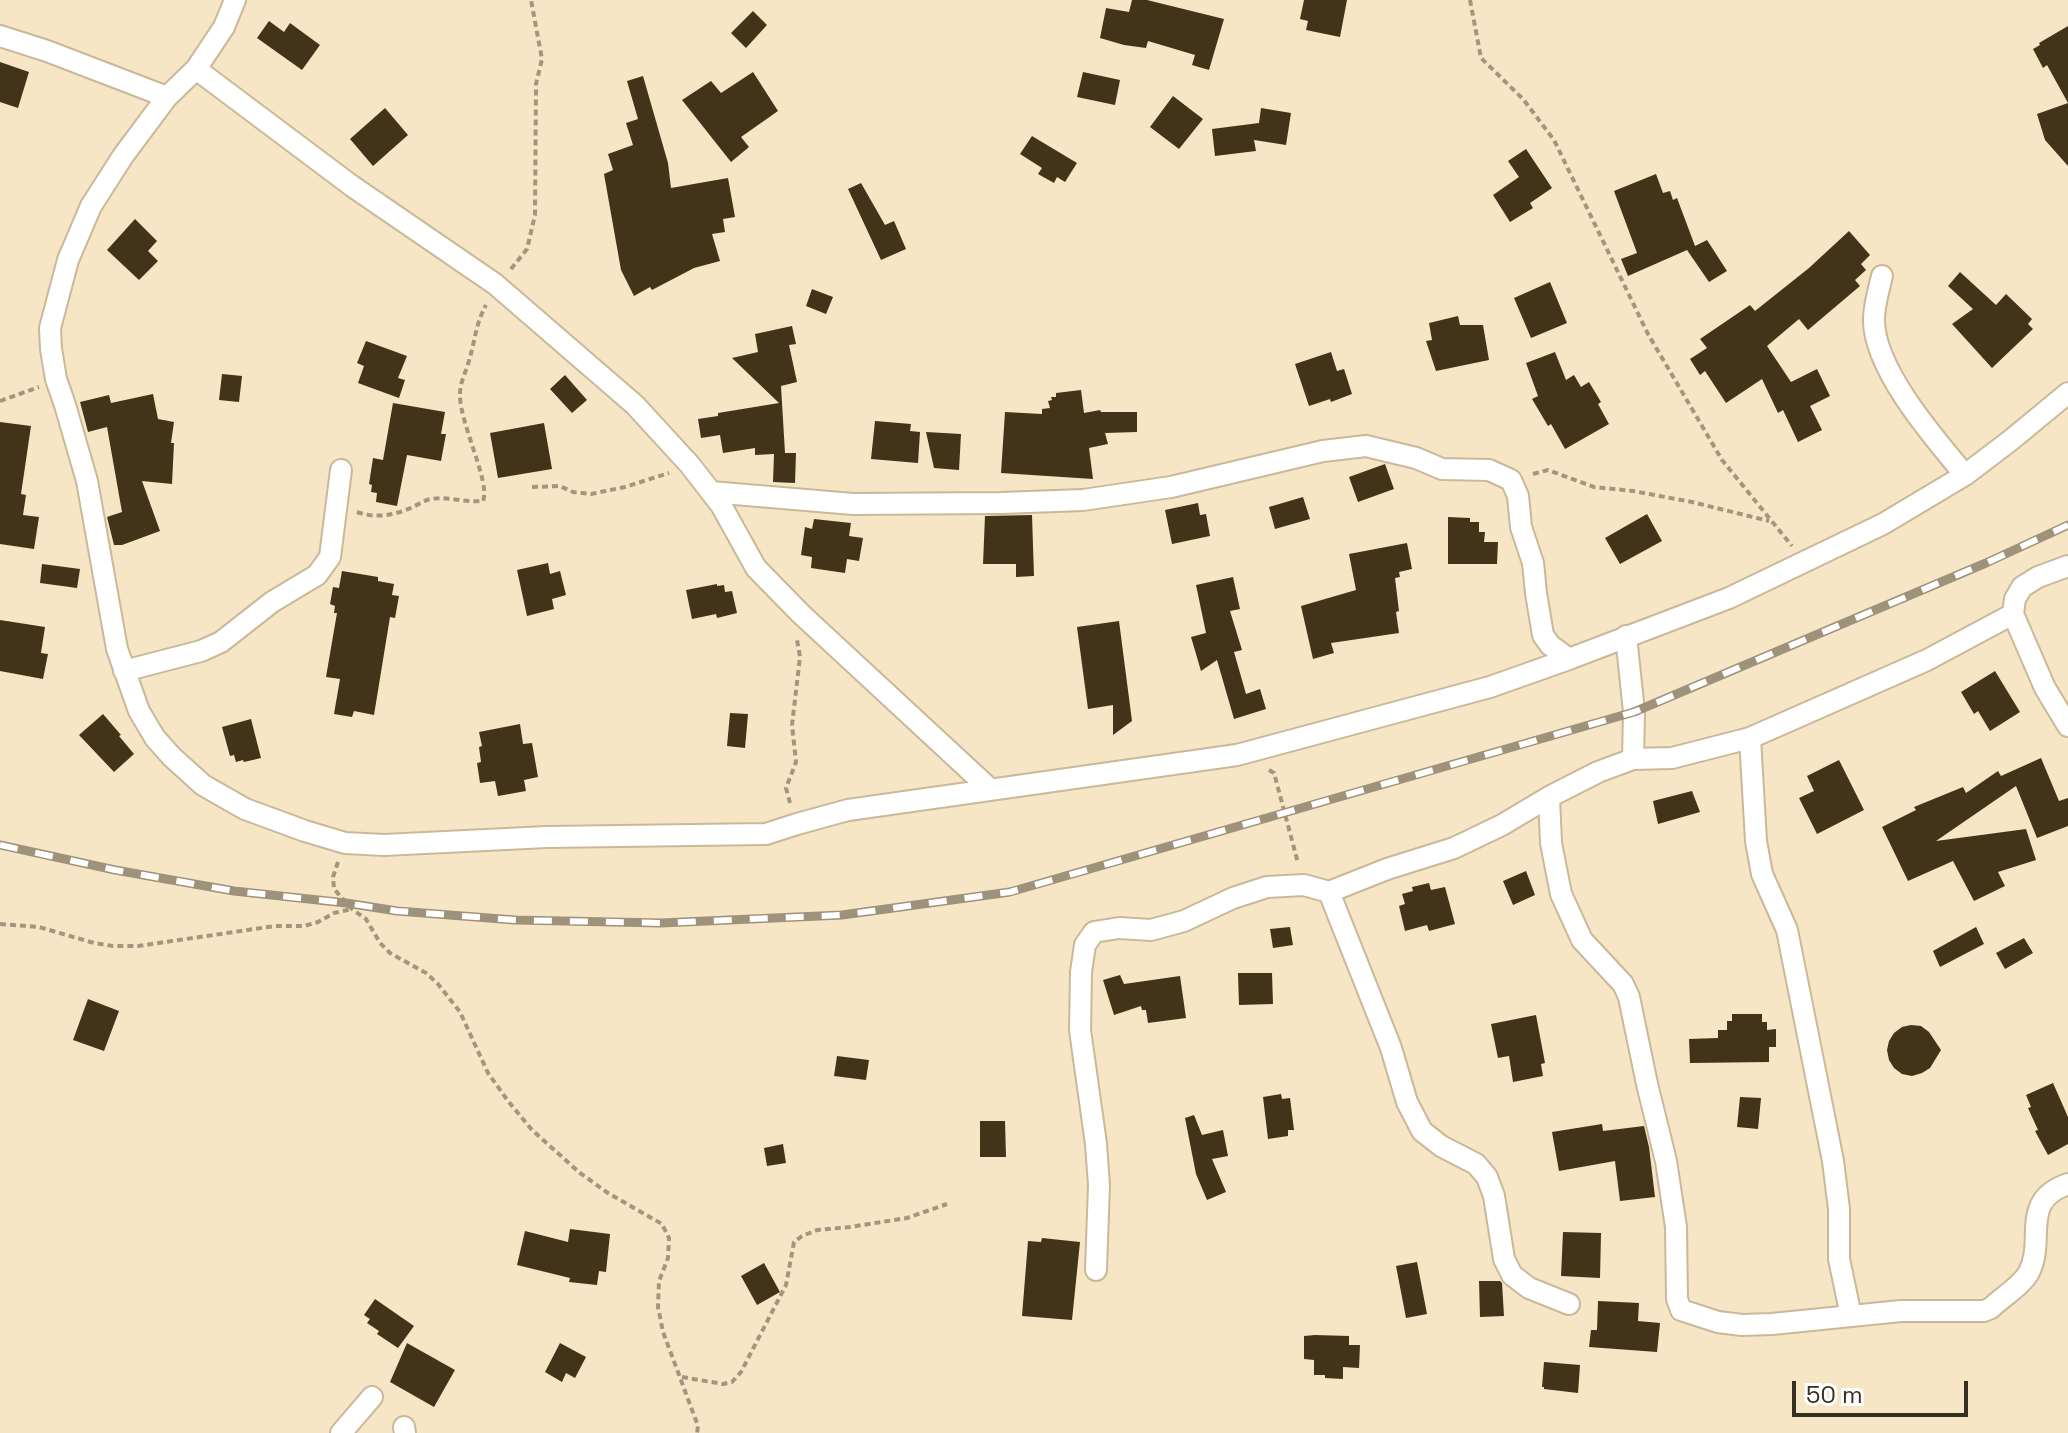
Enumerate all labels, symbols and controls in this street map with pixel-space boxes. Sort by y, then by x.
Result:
scale bar [1796,1365,1972,1415]
text: 50 m [1806,1379,1863,1410]

